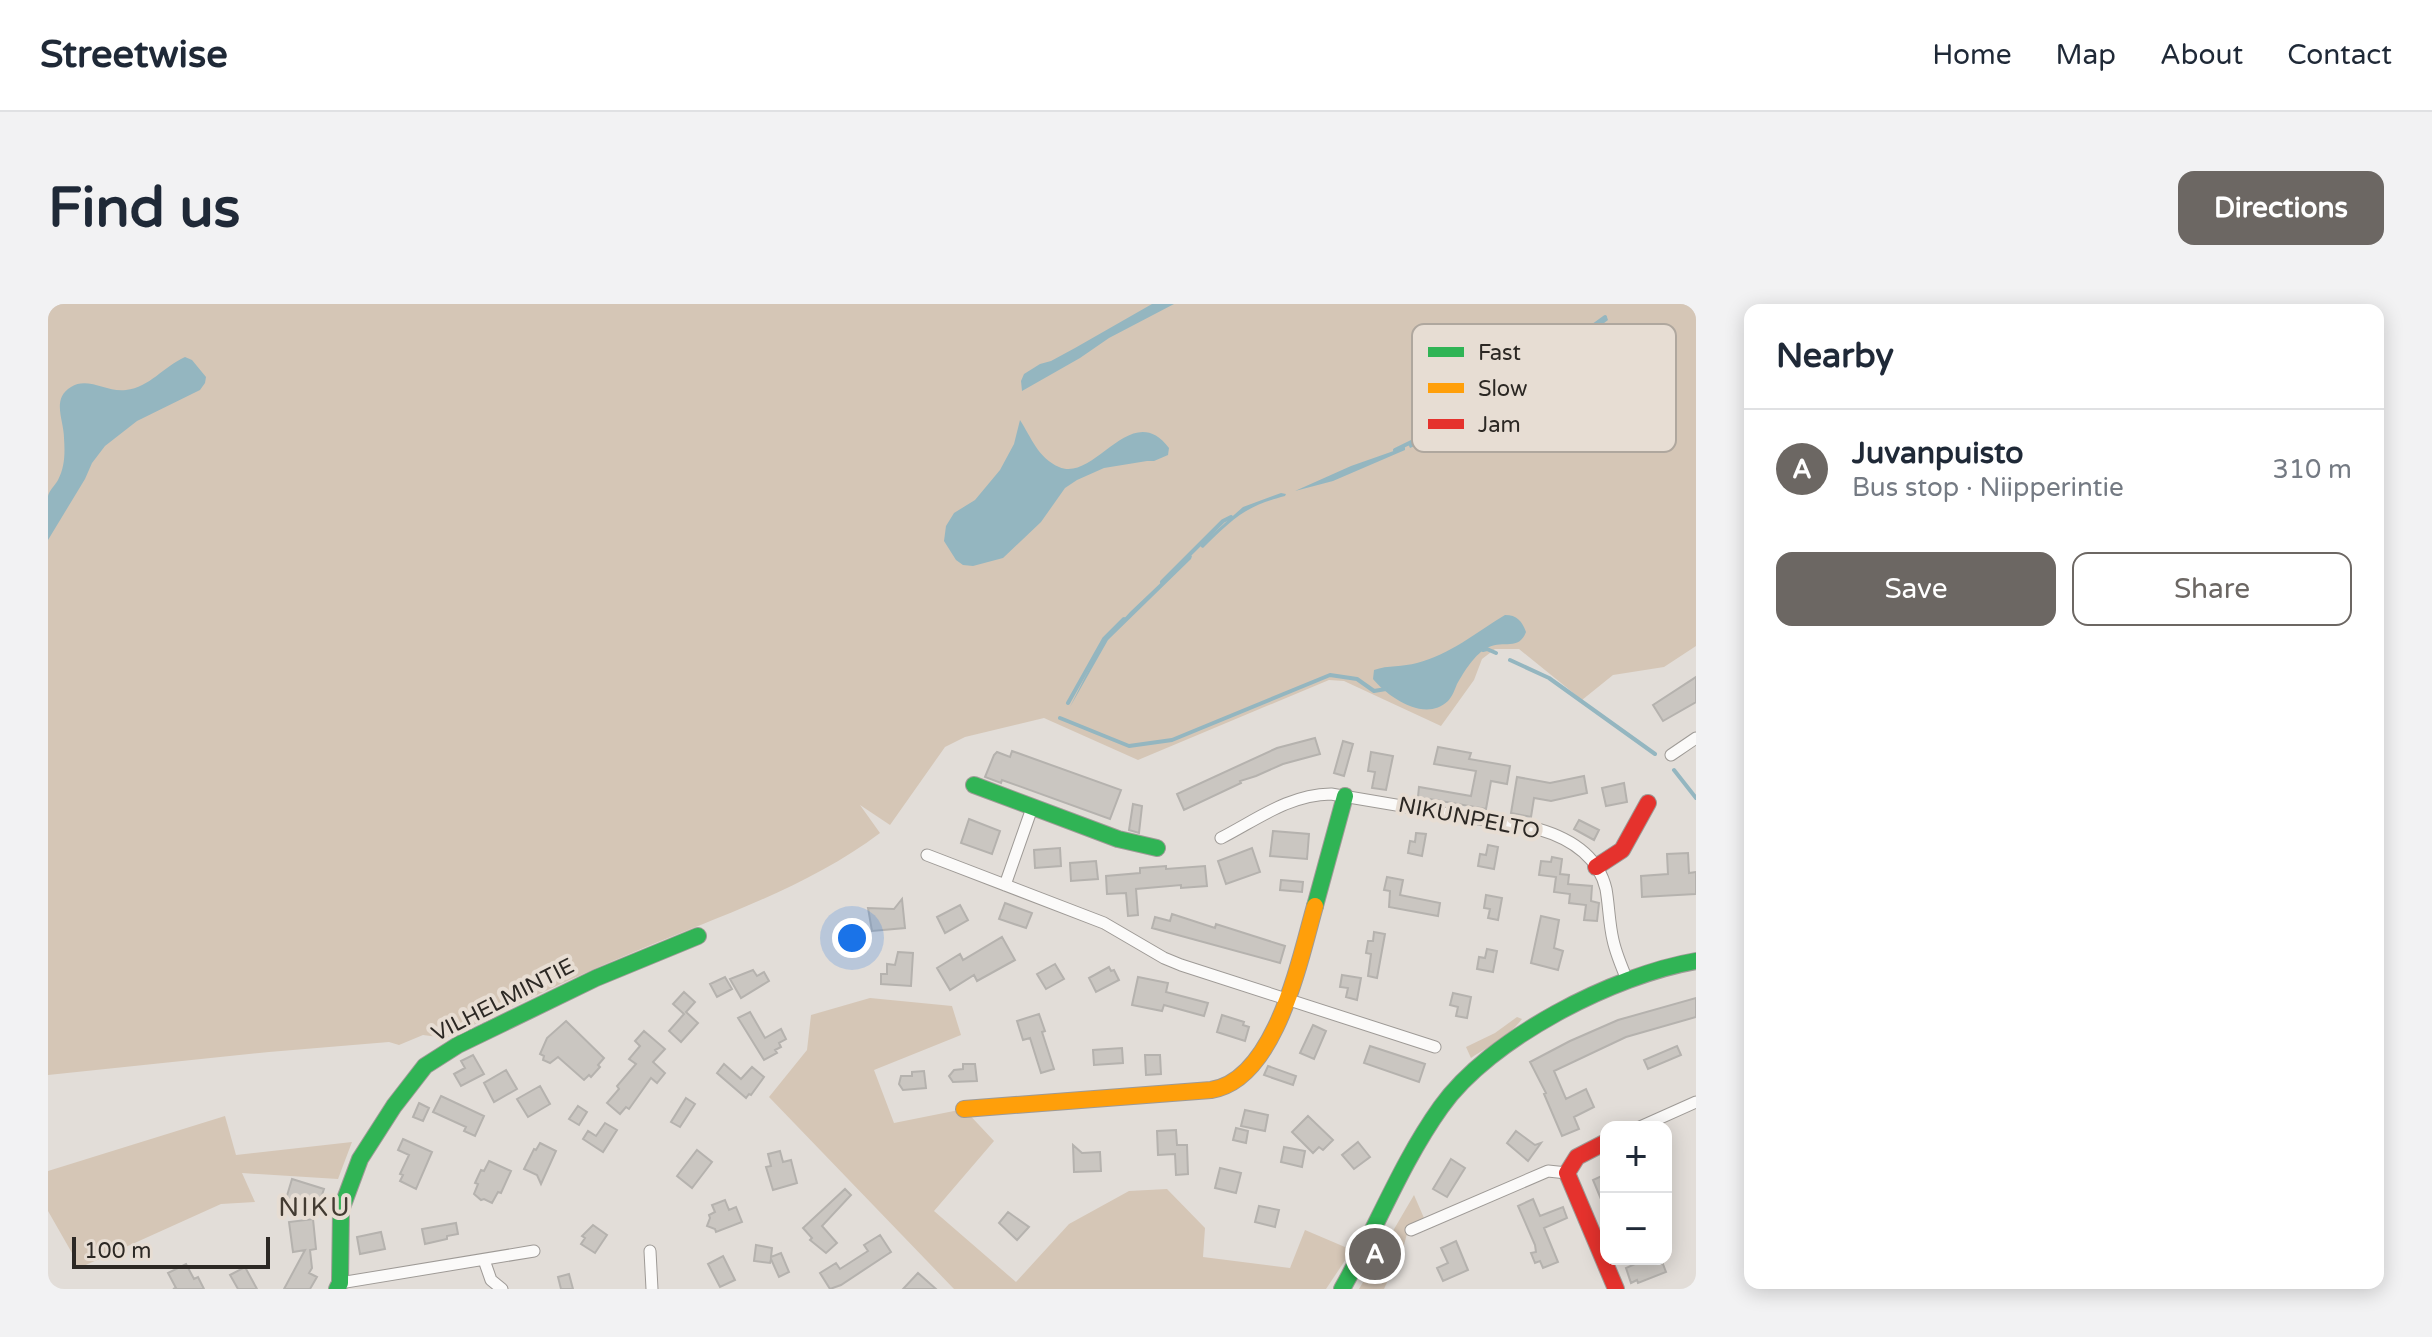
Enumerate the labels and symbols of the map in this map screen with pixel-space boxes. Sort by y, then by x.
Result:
legend [1412,324,1676,452]
text: Fast [1478,340,1521,366]
text: Slow [1478,376,1528,402]
text: Jam [1478,412,1521,438]
street label: NIKUNPELTO [1396,792,1542,844]
your location [832,918,872,958]
street label: VILHELMINTIE [427,953,579,1047]
district label: NIKU [278,1192,352,1223]
pin: A [1349,1224,1401,1284]
scale bar [72,1233,270,1269]

